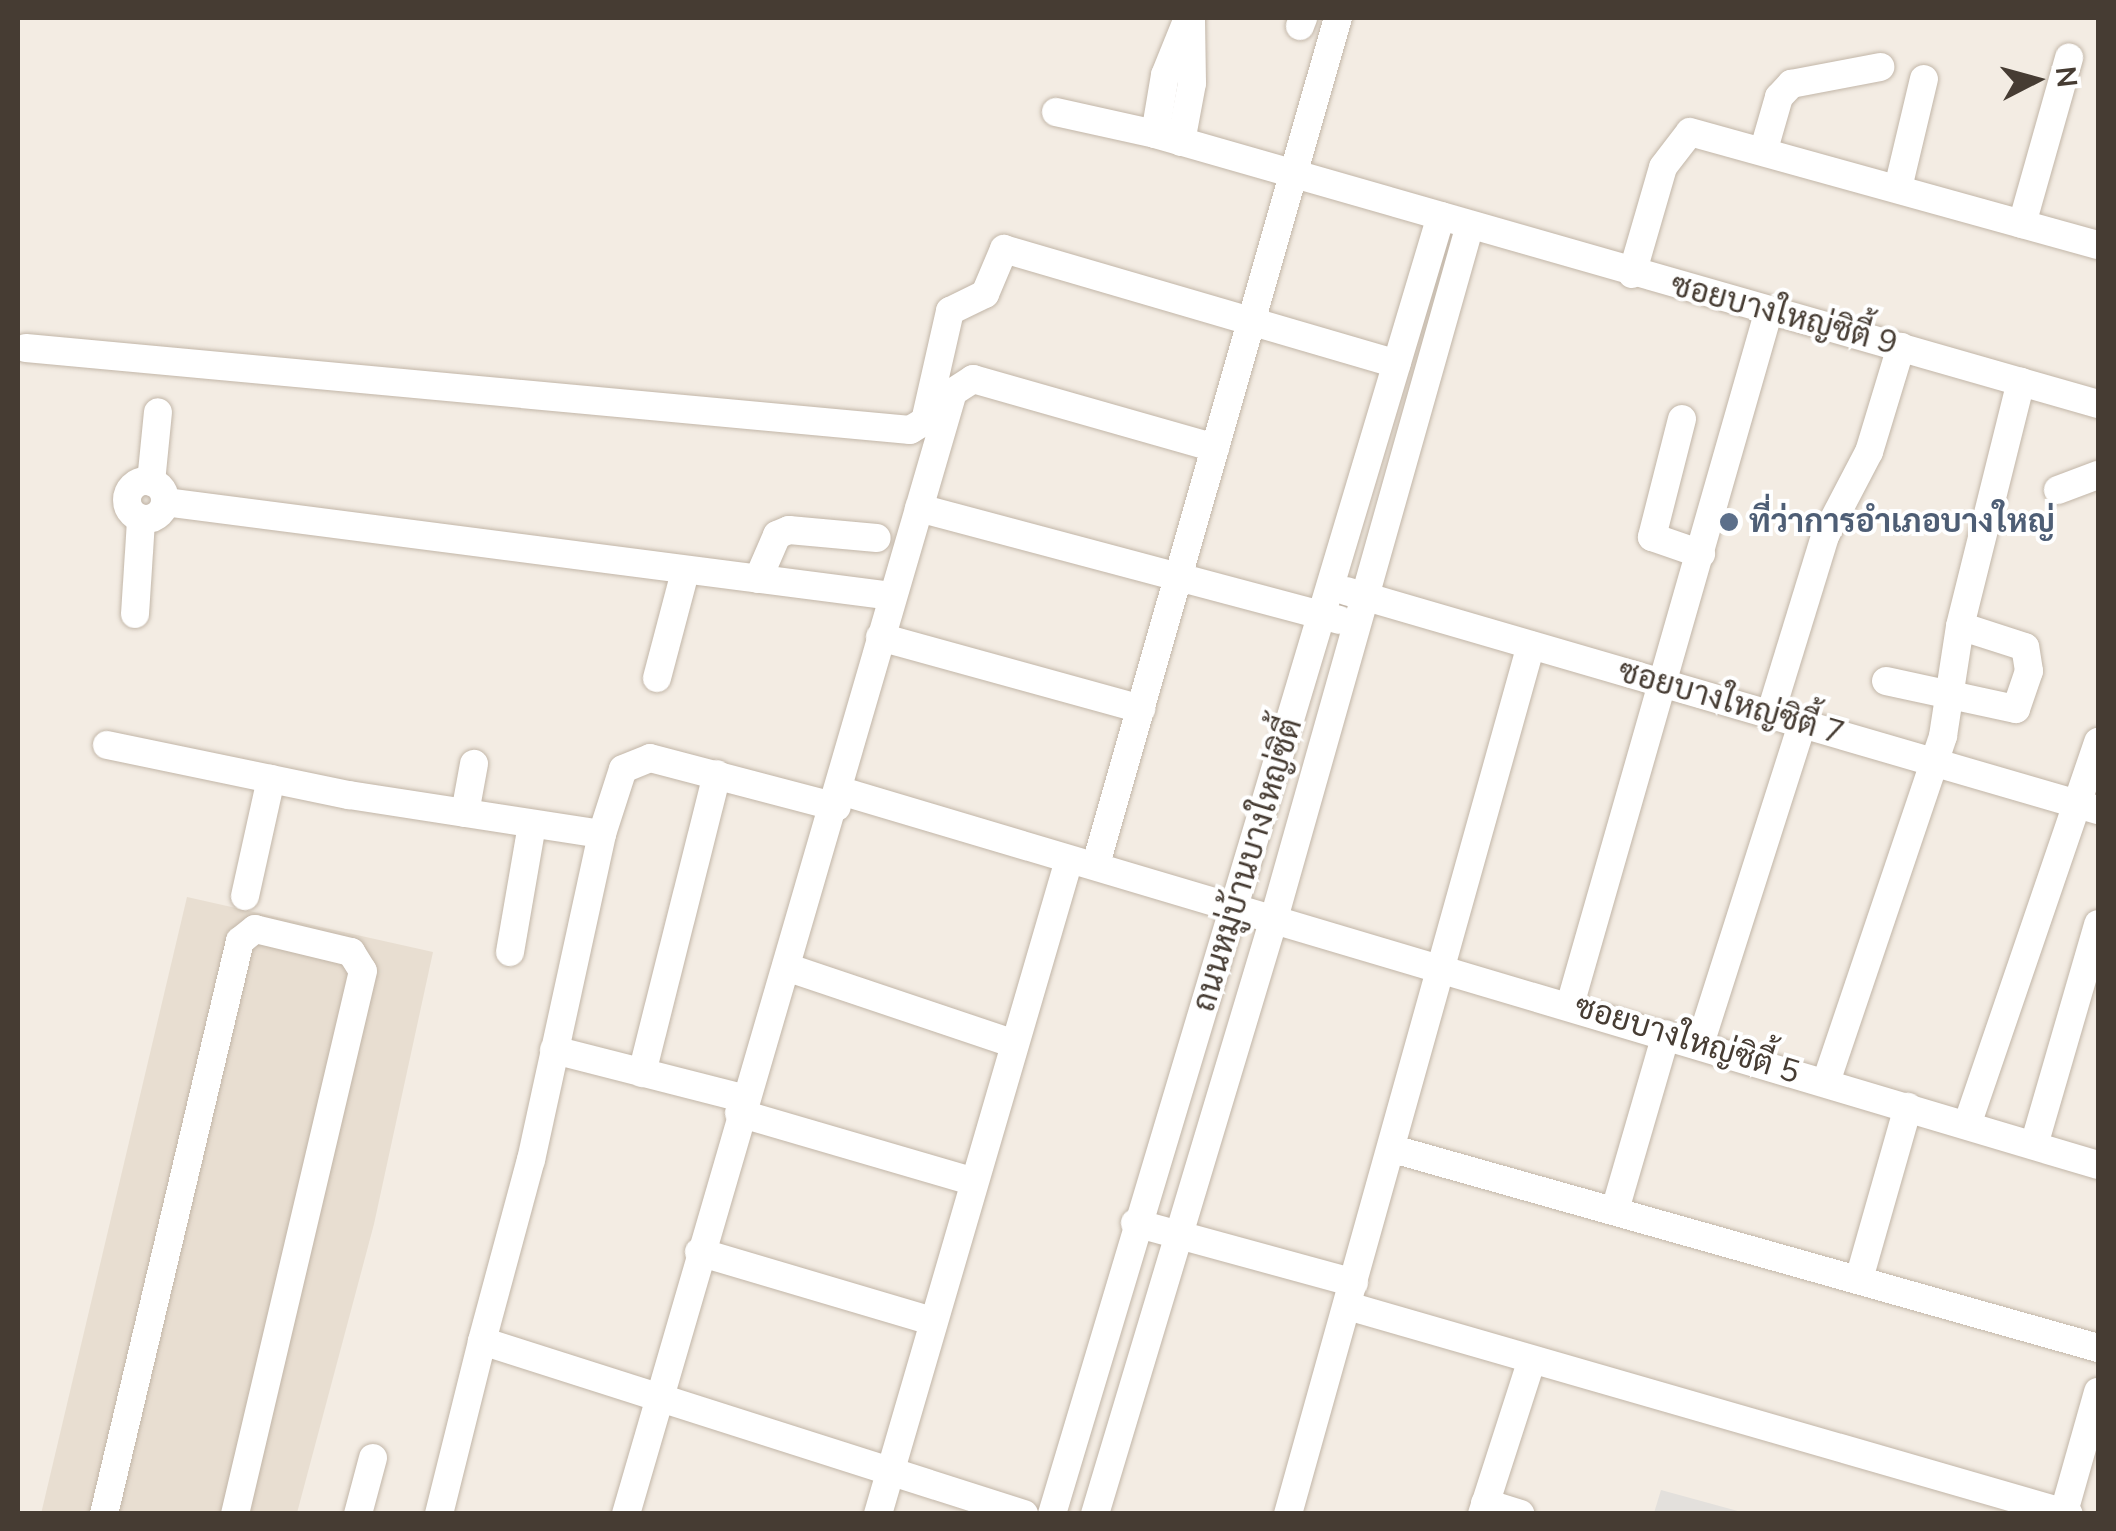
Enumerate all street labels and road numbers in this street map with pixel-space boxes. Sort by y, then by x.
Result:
street label: ซอยบางใหญ่ซิตี้ 9 [1666,266,1902,364]
street label: ซอยบางใหญ่ซิตี้ 7 [1614,652,1848,754]
street label: ถนนหมู่บ้านบางใหญ่ซิตี้ [1185,714,1311,1016]
street label: ซอยบางใหญ่ซิตี้ 5 [1570,988,1804,1092]

